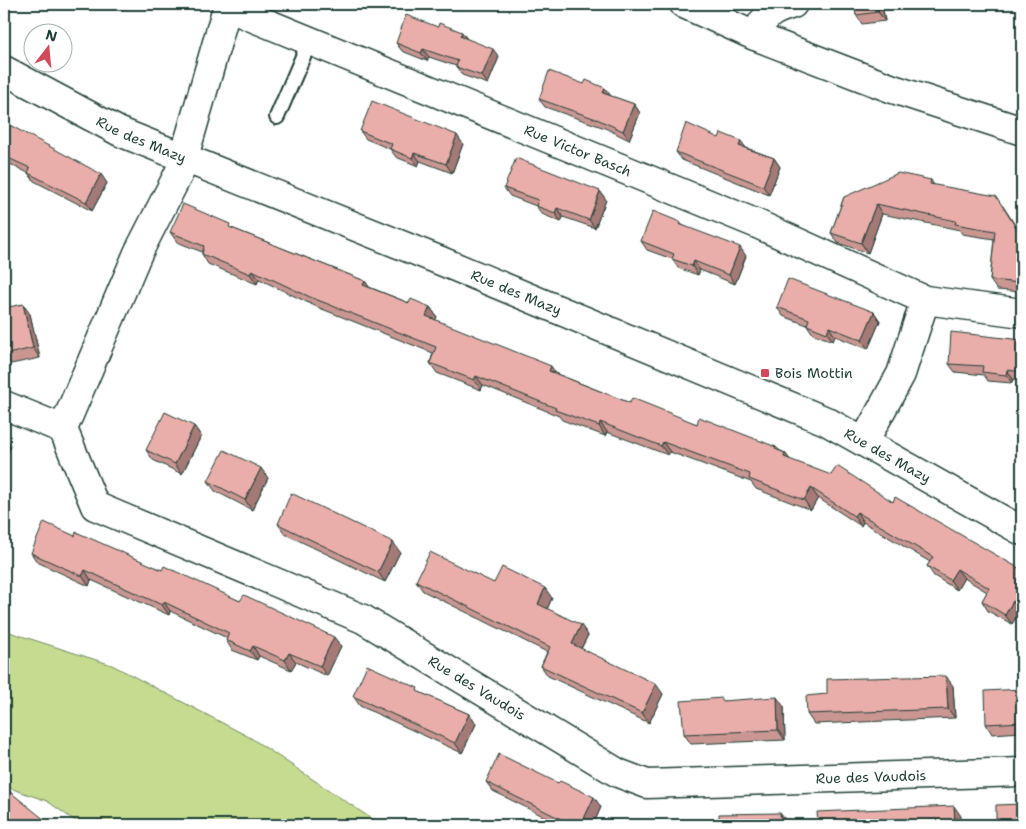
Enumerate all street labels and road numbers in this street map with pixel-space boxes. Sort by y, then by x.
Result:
street label: Rue des Mazy [93,112,189,167]
street label: Rue Victor Basch [521,120,634,181]
street label: Rue des Mazy [468,265,564,319]
street label: Rue des Mazy [841,424,934,487]
street label: Rue des Vaudois [425,651,529,724]
street label: Rue des Vaudois [815,766,927,788]

